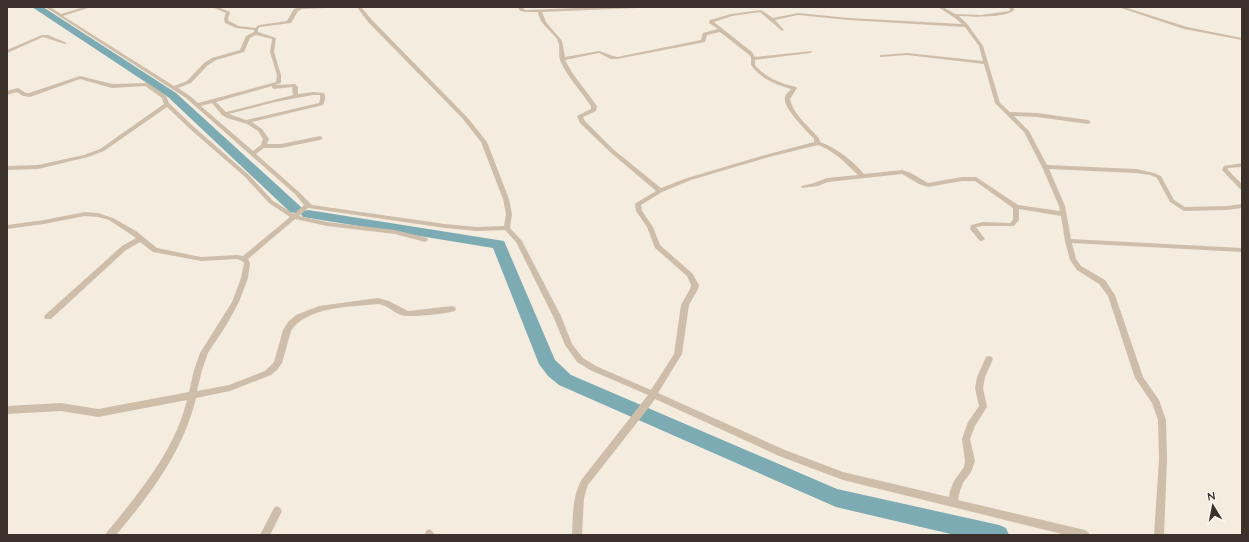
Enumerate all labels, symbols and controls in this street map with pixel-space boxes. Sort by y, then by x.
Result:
north arrow [1193,486,1233,526]
text: N [1206,489,1216,504]

